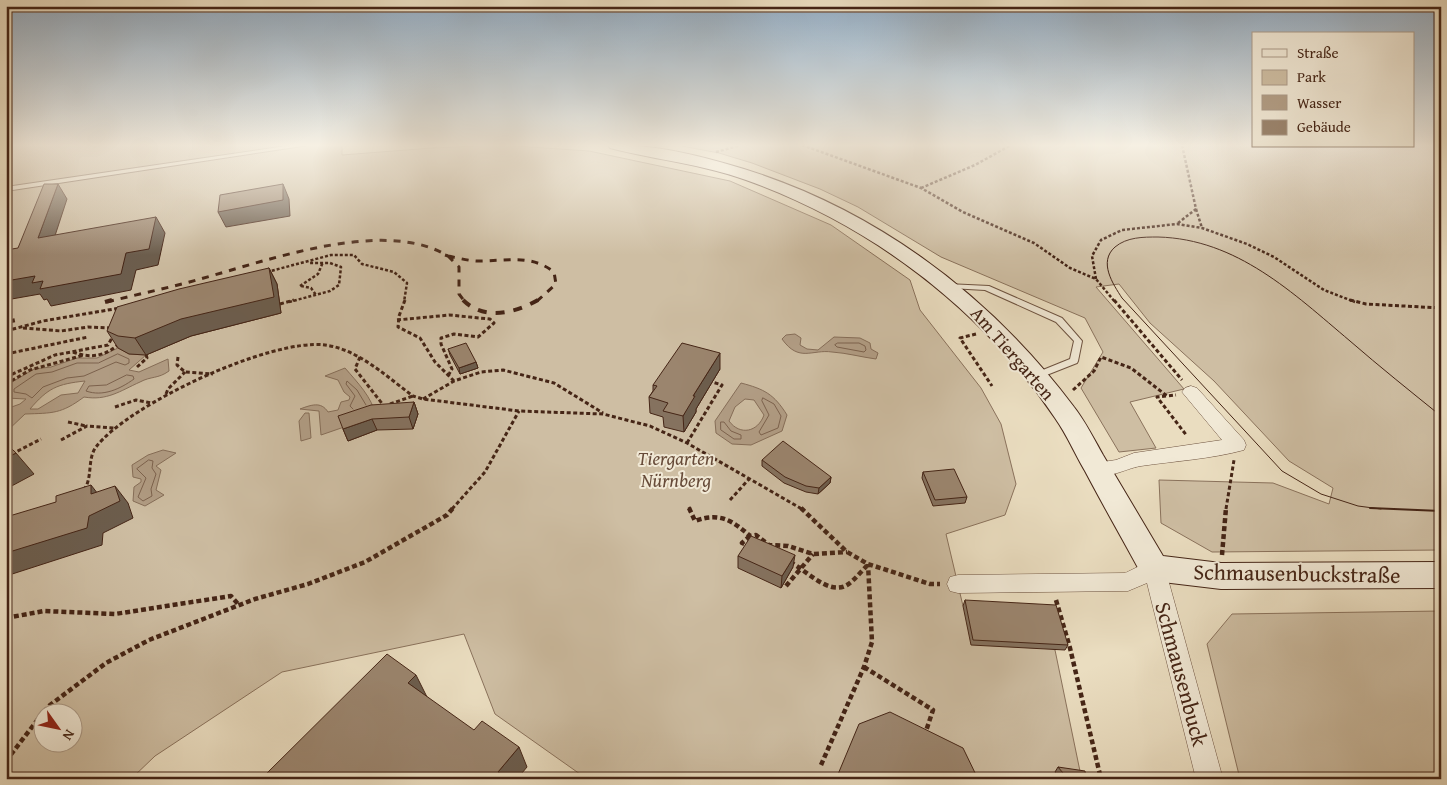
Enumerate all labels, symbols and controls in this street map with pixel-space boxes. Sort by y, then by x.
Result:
legend [1252,32,1414,148]
text: Straße [1297,42,1339,63]
text: Park [1297,66,1326,87]
text: Wasser [1297,92,1341,113]
text: Gebäude [1297,116,1351,137]
street label: Am Tiergarten [964,300,1062,406]
park label: Tiergarten Nürnberg [638,444,715,494]
street label: Schmausenbuckstraße [1193,555,1401,591]
street label: Schmausenbuck [1147,598,1217,750]
north arrow [32,702,82,752]
text: N [58,726,80,745]

